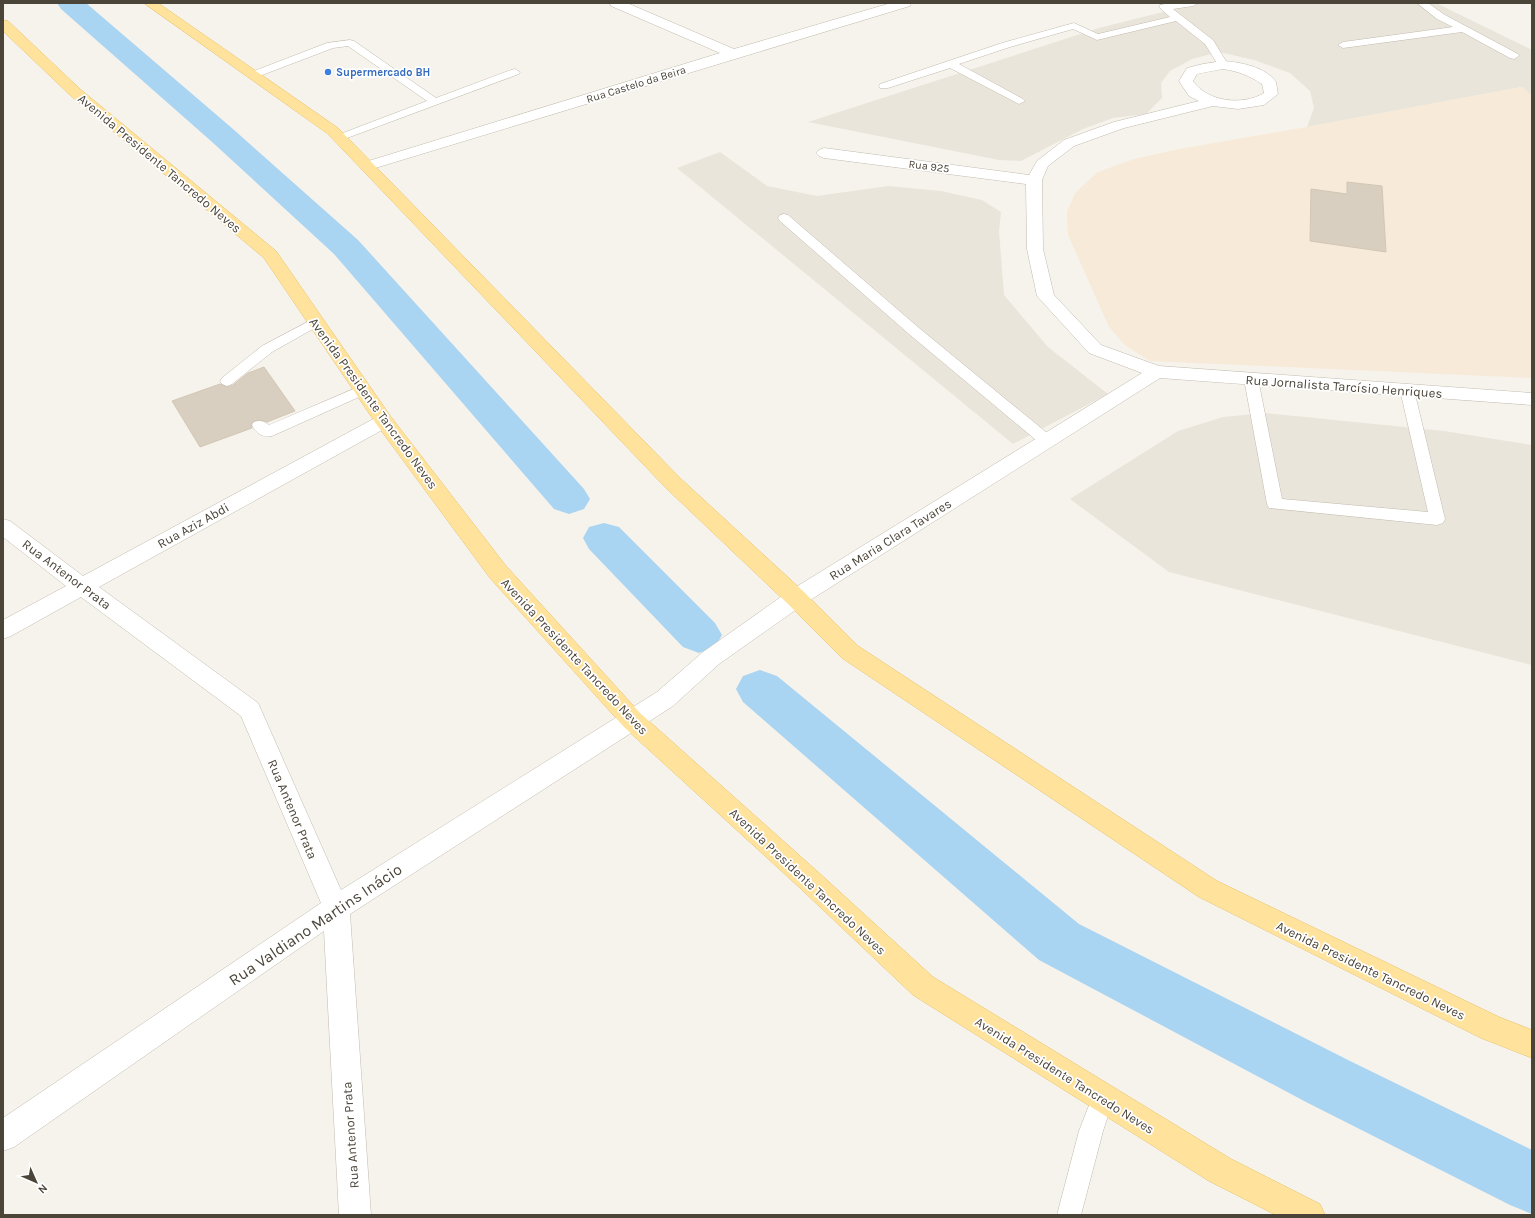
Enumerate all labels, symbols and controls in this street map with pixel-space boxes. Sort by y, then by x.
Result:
street label: Rua Castelo da Beira [585,63,687,106]
place label: Supermercado BH [336,66,430,79]
marker: Supermercado BH [323,67,333,77]
street label: Avenida Presidente Tancredo Neves [75,91,244,236]
street label: Rua 925 [908,158,950,175]
street label: Avenida Presidente Tancredo Neves [306,315,441,492]
street label: Rua Jornalista Tarcísio Henriques [1245,372,1443,402]
street label: Rua Maria Clara Tavares [826,496,954,583]
street label: Rua Aziz Abdi [155,500,232,551]
street label: Rua Antenor Prata [20,536,114,613]
street label: Avenida Presidente Tancredo Neves [498,575,651,738]
street label: Rua Antenor Prata [265,757,320,861]
street label: Avenida Presidente Tancredo Neves [726,805,889,958]
street label: Rua Valdiano Martins Inácio [225,859,405,990]
street label: Avenida Presidente Tancredo Neves [1274,918,1468,1023]
street label: Avenida Presidente Tancredo Neves [972,1014,1157,1137]
street label: Rua Antenor Prata [339,1081,362,1189]
north arrow [16,1162,56,1202]
text: N [35,1181,50,1196]

